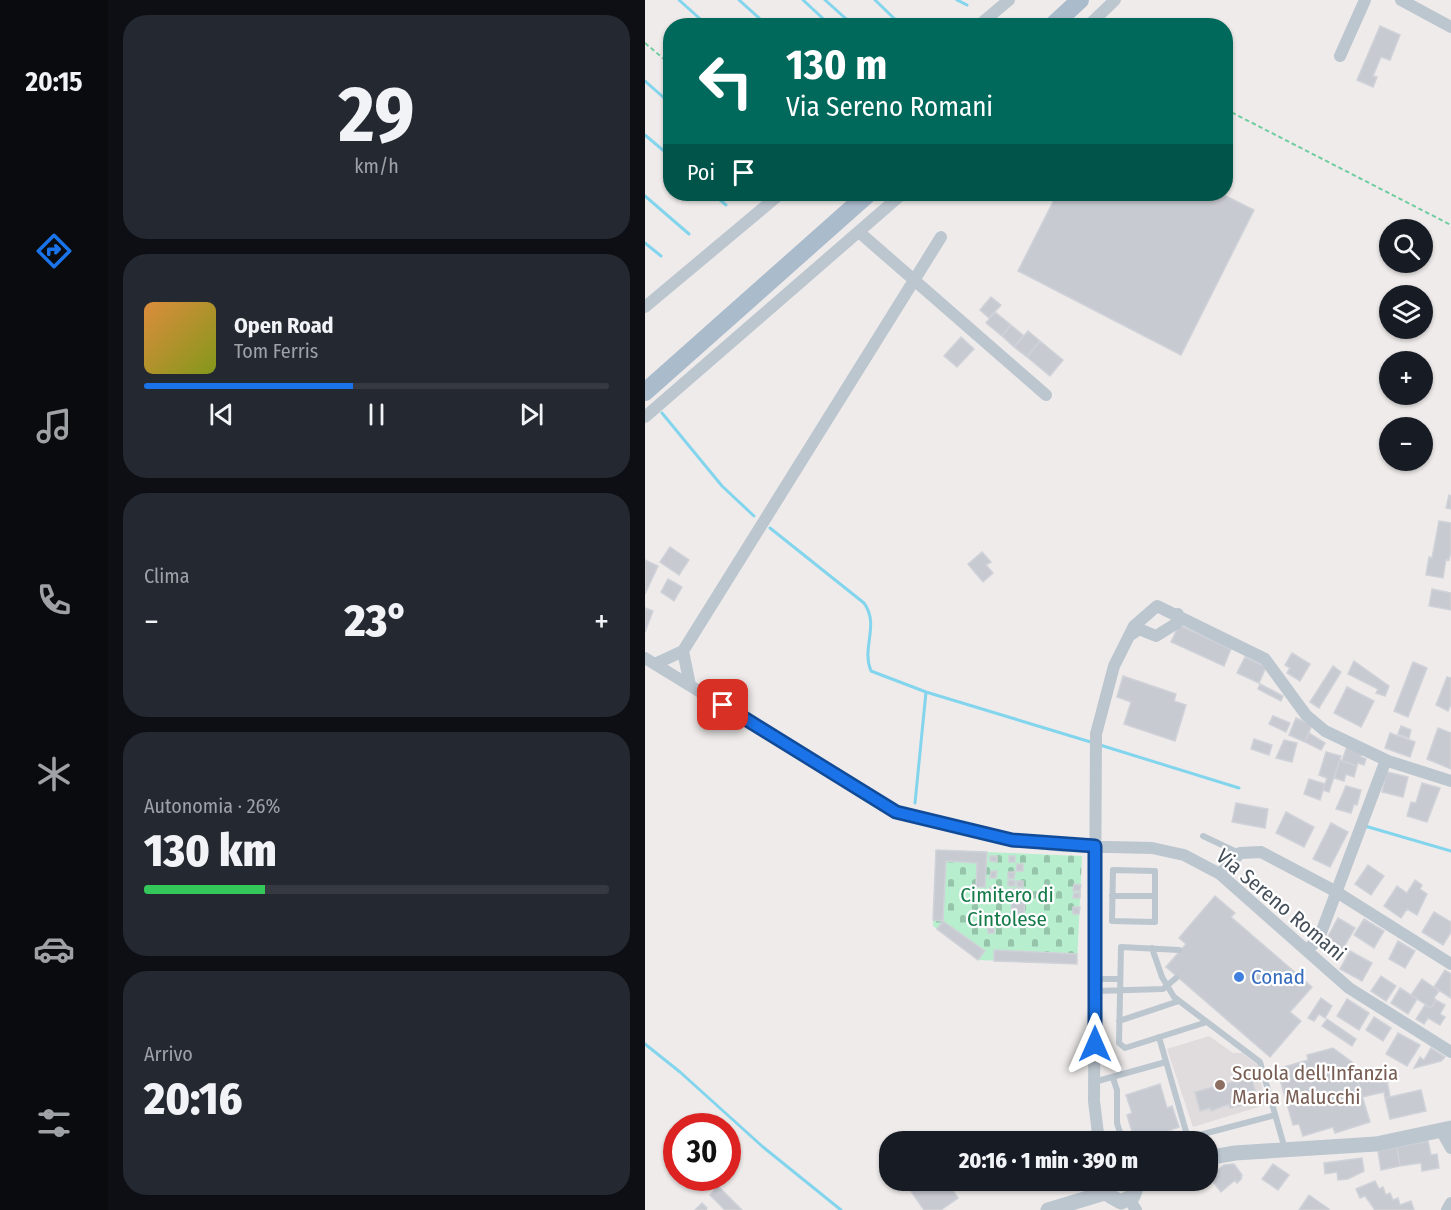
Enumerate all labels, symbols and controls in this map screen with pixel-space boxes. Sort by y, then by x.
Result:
text: 130 m [786,40,887,90]
icon: left [687,42,765,120]
text: 20:15 [25,66,83,98]
text: 29 [338,68,415,162]
text: Via Sereno Romani [786,91,993,123]
text: km/h [354,154,399,178]
icon: arrive [727,156,760,189]
text: Poi [687,159,715,186]
map controls [1379,219,1433,471]
button: search [1379,219,1433,273]
icon: directions [33,230,75,272]
button: layers [1379,285,1433,339]
text: Open Road [234,312,334,339]
text: Tom Ferris [234,339,318,363]
button: + [1379,351,1433,405]
icon: previous [205,398,238,431]
icon: pause [360,398,393,431]
icon: next [515,398,548,431]
icon: music [33,405,75,447]
button: − [1379,417,1433,471]
text: Clima [144,564,189,588]
icon: phone [33,579,75,621]
text: 23° [345,594,408,648]
text: − [144,602,159,642]
text: + [594,602,609,642]
pin [697,679,748,730]
icon: arrive [706,688,739,721]
icon: climate [33,753,75,795]
text: Autonomia · 26% [144,794,280,818]
text: 130 km [144,824,277,878]
street label: Via Sereno Romani [1211,843,1351,967]
park label: Cimitero di Cintolese [960,882,1054,932]
icon: car [33,928,75,970]
place label: Conad [1251,964,1305,990]
marker: Conad [1232,970,1246,984]
position arrow [1063,1012,1127,1076]
text: Arrivo [144,1042,193,1066]
place label: Scuola dell'Infanzia Maria Malucchi [1232,1060,1398,1110]
text: 20:16 [144,1072,242,1126]
marker: Scuola dell'Infanzia Maria Malucchi [1213,1078,1227,1092]
icon: filters [33,1102,75,1144]
speed limit sign: 30 [663,1113,741,1191]
text: 20:16 · 1 min · 390 m [959,1147,1138,1174]

